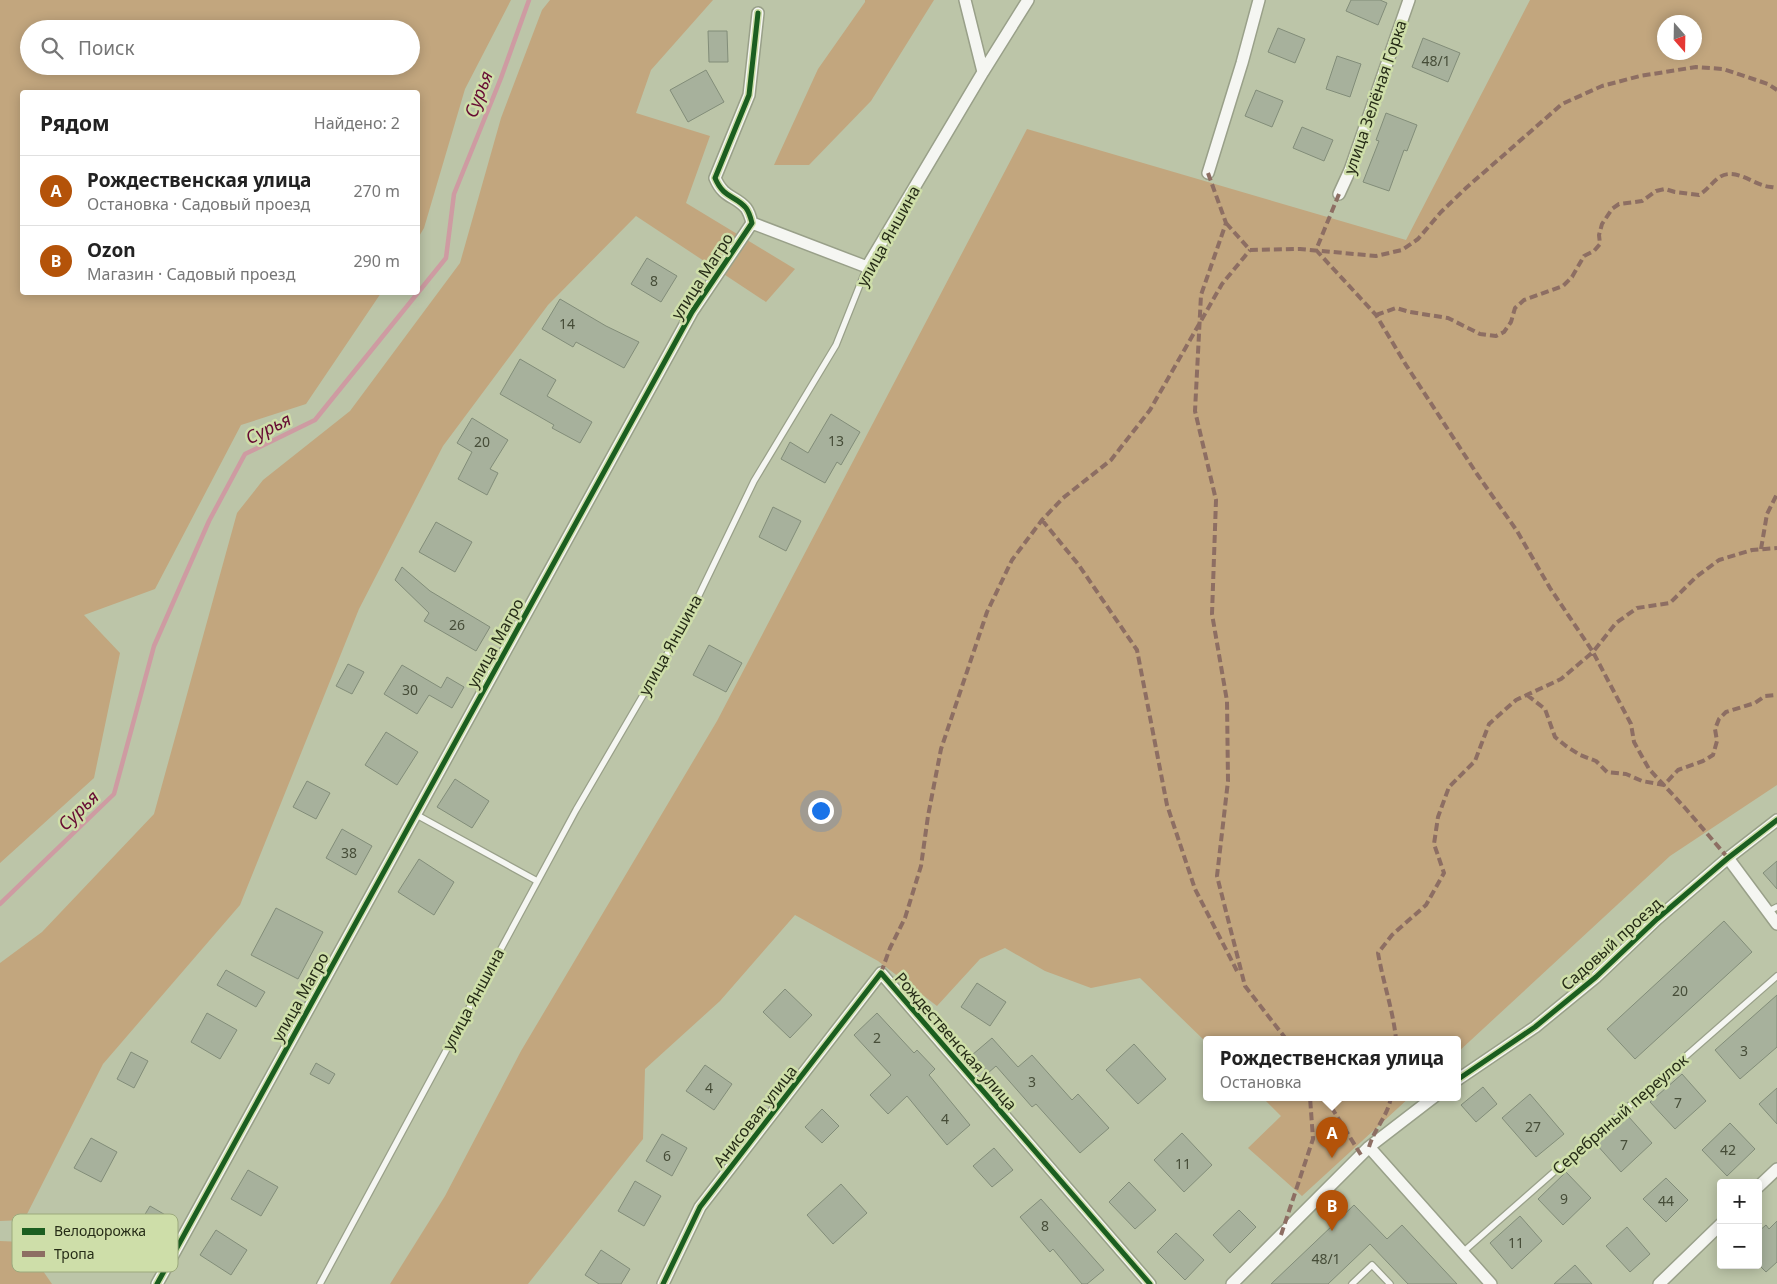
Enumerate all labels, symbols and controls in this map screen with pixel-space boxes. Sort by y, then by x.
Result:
north arrow [1657,15,1702,60]
street label: улица Зелёная Горка [1338,17,1412,177]
search box [20,20,420,75]
icon: search [38,34,66,62]
text: Поиск [78,35,134,61]
house number: 48/1 [1421,51,1451,70]
water label: Сурья [458,67,498,121]
text: Рядом [40,109,110,137]
text: Найдено: 2 [314,112,400,134]
text: Рождественская улица [87,167,311,193]
text: A [50,180,62,202]
text: 270 m [353,180,400,202]
street label: улица Яншина [851,181,925,291]
text: Остановка · Садовый проезд [87,193,310,215]
street label: улица Магро [666,228,738,324]
text: Ozon [87,237,136,263]
text: B [51,250,61,272]
text: 290 m [353,250,400,272]
text: Магазин · Садовый проезд [87,263,295,285]
house number: 8 [650,271,658,290]
house number: 14 [559,314,575,333]
water label: Сурья [241,407,295,449]
house number: 13 [828,431,844,450]
house number: 20 [474,432,490,451]
street label: улица Яншина [633,590,707,700]
street label: улица Магро [461,594,529,692]
house number: 26 [449,615,465,634]
house number: 30 [402,680,418,699]
water label: Сурья [52,785,104,835]
your location [808,798,834,824]
house number: 38 [341,843,357,862]
street label: Садовый проезд [1556,893,1666,995]
street label: улица Яншина [437,944,509,1054]
street label: улица Магро [266,948,334,1046]
street label: Рождественская улица [890,967,1022,1115]
house number: 20 [1672,981,1688,1000]
house number: 2 [873,1028,881,1047]
popup [1203,1036,1461,1101]
house number: 3 [1740,1041,1748,1060]
text: Рождественская улица [1220,1045,1444,1071]
street label: Серебряный переулок [1547,1049,1693,1179]
street label: Анисовая улица [708,1060,802,1172]
text: Остановка [1220,1071,1302,1093]
house number: 3 [1028,1072,1036,1091]
house number: 4 [705,1078,713,1097]
house number: 7 [1674,1093,1682,1112]
house number: 4 [941,1109,949,1128]
pin: A [1316,1117,1348,1158]
house number: 27 [1525,1117,1541,1136]
house number: 7 [1620,1135,1628,1154]
house number: 42 [1720,1140,1736,1159]
house number: 6 [663,1146,671,1165]
house number: 11 [1175,1154,1191,1173]
map controls [1717,1179,1762,1269]
button: + [1717,1179,1762,1224]
house number: 9 [1560,1189,1568,1208]
pin: B [1316,1190,1348,1231]
house number: 44 [1658,1191,1674,1210]
legend [12,1214,178,1272]
house number: 8 [1041,1216,1049,1235]
text: Велодорожка [54,1221,146,1240]
button: − [1717,1224,1762,1269]
house number: 11 [1508,1233,1524,1252]
text: Тропа [54,1244,94,1263]
house number: 48/1 [1311,1249,1341,1268]

